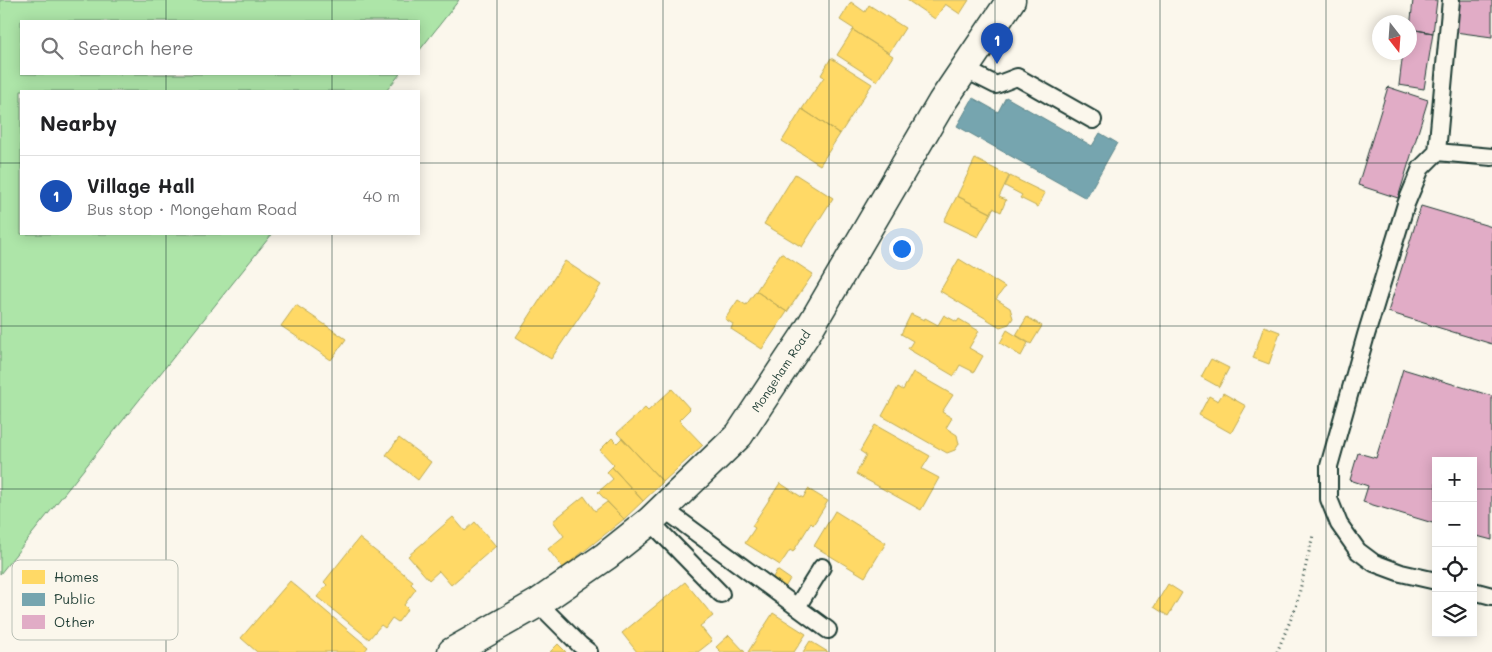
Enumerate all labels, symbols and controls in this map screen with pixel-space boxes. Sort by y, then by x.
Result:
north arrow [1372,15,1417,60]
search box [20,20,420,75]
pin: 1 [981,23,1013,64]
icon: search [38,34,66,62]
text: Search here [78,35,194,60]
text: Nearby [40,109,117,136]
text: Village Hall [87,173,195,198]
text: 1 [52,185,60,206]
text: 40 m [363,185,400,206]
text: Bus stop · Mongeham Road [87,198,297,219]
your location [889,236,915,262]
street label: Mongeham Road [747,326,814,415]
map controls [1432,457,1477,637]
button: + [1432,457,1477,502]
button: − [1432,502,1477,547]
button: locate [1432,547,1477,592]
legend [12,560,178,640]
text: Homes [54,567,99,586]
text: Public [54,589,95,608]
button: layers [1432,592,1477,637]
text: Other [54,612,95,631]

